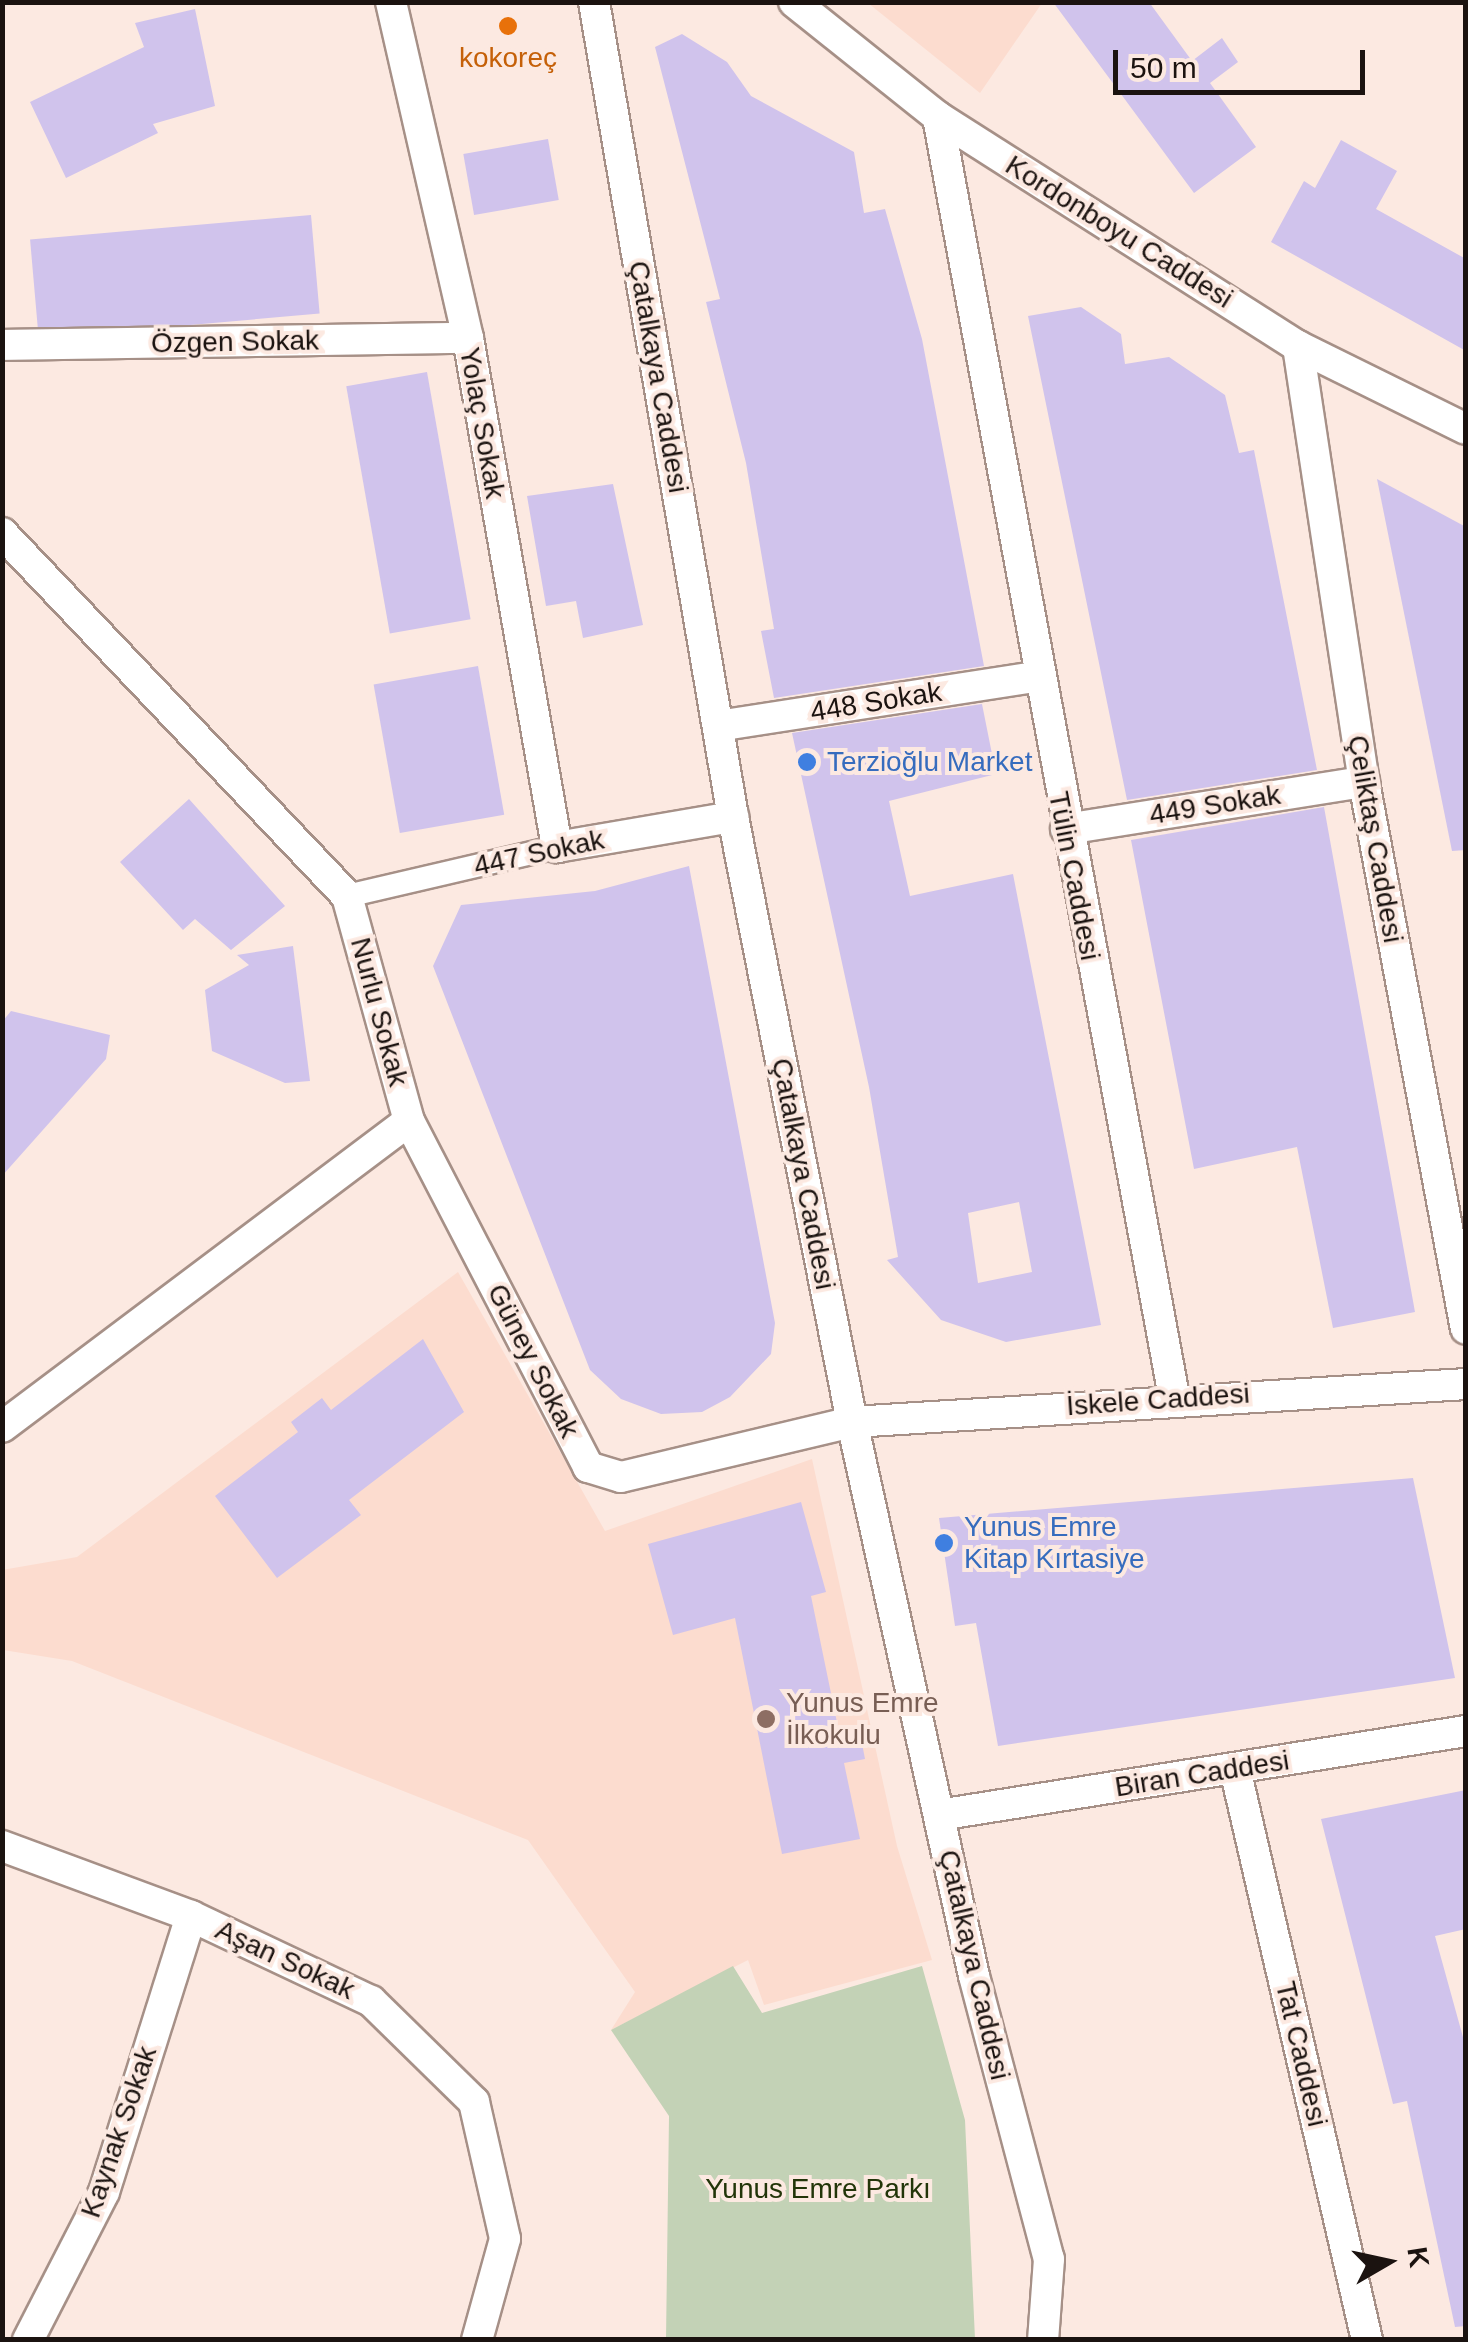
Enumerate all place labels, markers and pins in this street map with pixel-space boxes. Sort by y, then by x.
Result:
marker: kokoreç [497,15,519,37]
place label: kokoreç [459,41,557,75]
place label: Terzioğlu Market [827,745,1032,779]
marker: Terzioğlu Market [796,751,818,773]
place label: Yunus Emre Kitap Kırtasiye [964,1510,1145,1576]
marker: Yunus Emre Kitap Kırtasiye [933,1532,955,1554]
place label: Yunus Emre İlkokulu [786,1686,939,1752]
marker: Yunus Emre İlkokulu [755,1708,777,1730]

